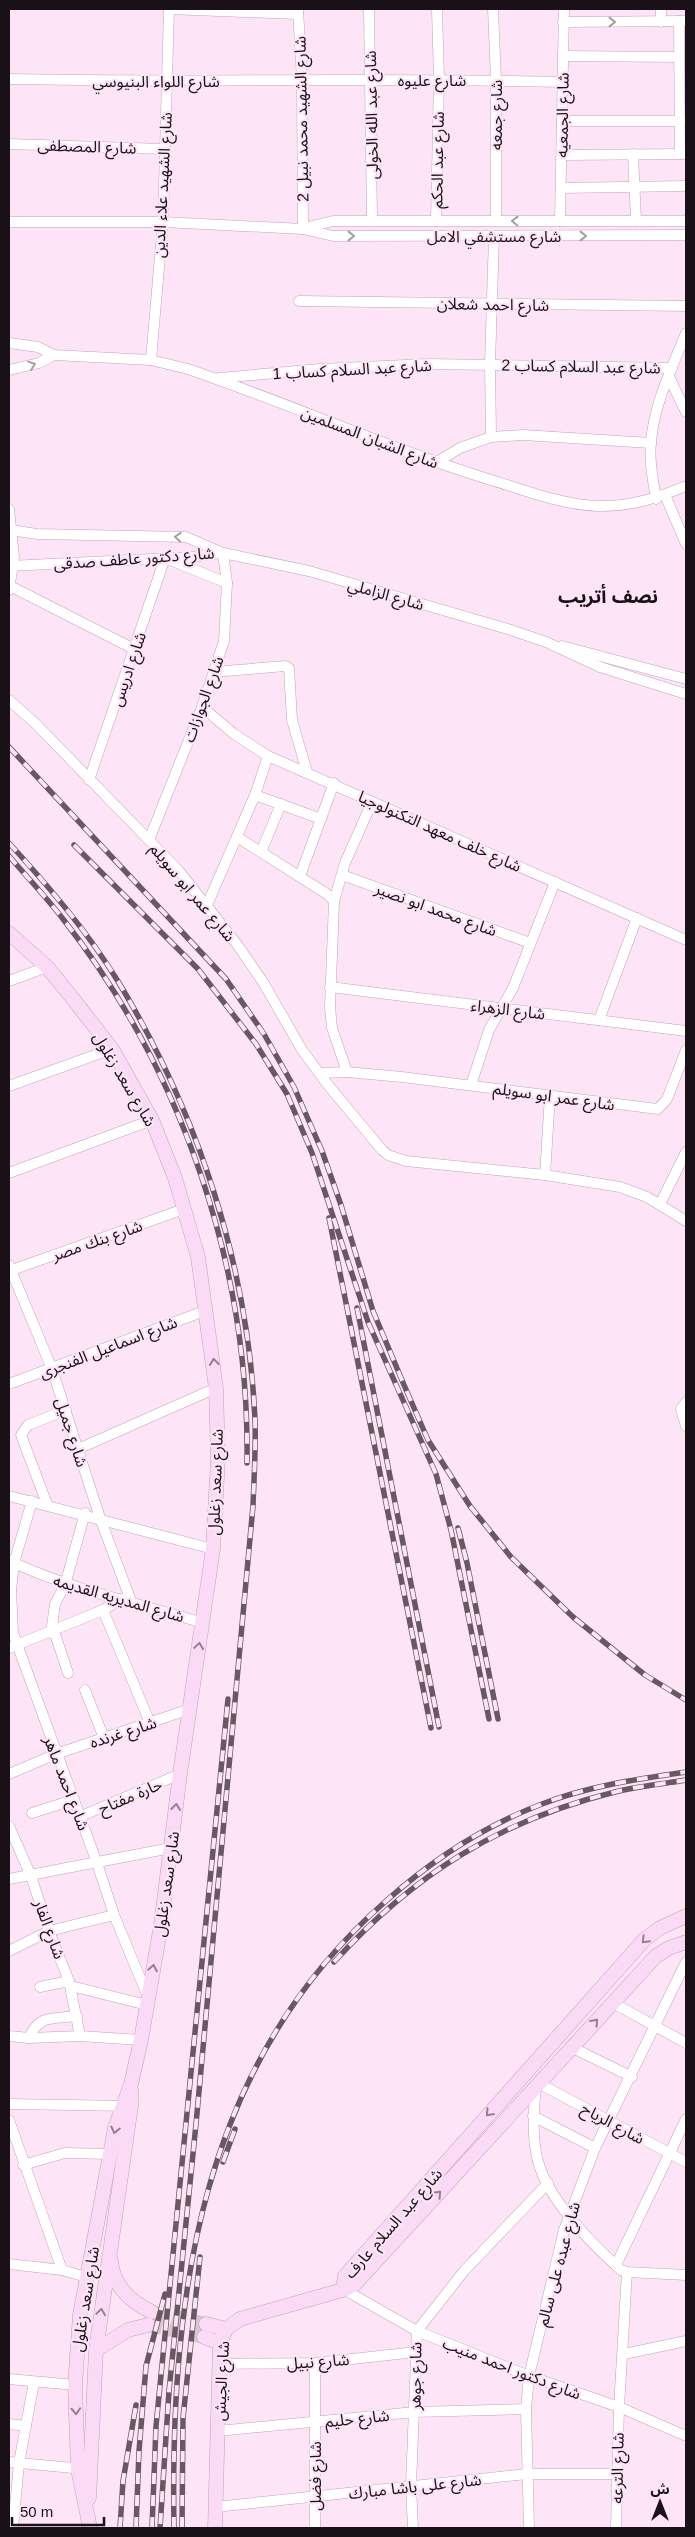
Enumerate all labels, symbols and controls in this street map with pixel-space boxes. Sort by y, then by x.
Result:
one-way arrow [608,17,616,27]
street label: شارع الشهيد محمد نبيل 2 [292,36,315,202]
street label: شارع عبد الله الخولى [362,50,385,180]
street label: شارع عليوه [398,72,466,93]
street label: شارع الجمعيه [553,72,576,158]
street label: شارع اللواء البنيوسي [92,73,220,94]
street label: شارع جمعه [488,80,509,150]
street label: شارع عبد الحكم [428,111,451,209]
street label: شارع الشهيد علاء الدين [150,112,179,259]
street label: شارع المصطفى [37,136,137,161]
one-way arrow [511,216,518,226]
street label: شارع مستشفي الامل [427,228,561,249]
one-way arrow [579,230,587,241]
one-way arrow [347,231,355,241]
street label: شارع احمد شعلان [437,295,549,318]
street label: شارع عبد السلام كساب 1 [272,357,432,386]
street label: شارع عبد السلام كساب 2 [501,357,661,380]
one-way arrow [27,361,36,371]
street label: شارع الشبان المسلمين [298,404,441,475]
one-way arrow [173,532,181,543]
street label: شارع دكتور عاطف صدقى [53,544,215,577]
street label: شارع الزاملي [345,576,426,617]
district label: نصف أتريب [558,583,658,608]
street label: شارع ادريس [108,630,153,710]
street label: شارع الجوازات [180,654,231,746]
street label: شارع خلف معهد التكنولوجيا [354,788,524,879]
street label: شارع عمر ابو سويلم [144,840,238,947]
street label: شارع محمد ابو نصير [370,879,499,943]
street label: شارع الزهراء [469,997,546,1026]
street label: شارع سعد زغلول [86,1029,159,1131]
street label: شارع عمر ابو سويلم [492,1080,616,1117]
street label: شارع بنك مصر [49,1217,146,1268]
street label: شارع اسماعيل الفنجرى [37,1313,181,1385]
one-way arrow [209,1358,220,1366]
street label: شارع جميل [49,1395,91,1470]
street label: شارع سعد زغلول [205,1429,230,1536]
street label: شارع المديريه القديمه [50,1572,186,1629]
one-way arrow [194,1642,204,1650]
street label: شارع غرنده [88,1714,160,1755]
street label: شارع احمد ماهر [37,1733,92,1834]
street label: حارة مفتاح [96,1775,166,1821]
one-way arrow [170,1802,181,1810]
street label: شارع سعد زغلول [151,1830,186,1939]
street label: شارع الفار [27,1896,68,1963]
one-way arrow [642,1934,651,1943]
one-way arrow [147,1963,158,1972]
one-way arrow [589,2019,598,2028]
street label: شارع الرياح [576,2100,647,2151]
one-way arrow [486,2107,495,2116]
one-way arrow [110,2126,121,2135]
street label: شارع عبد السلام عارف [341,2165,449,2284]
one-way arrow [432,2191,441,2200]
street label: شارع عبده على سالم [534,2200,587,2329]
street label: شارع سعد زغلول [69,2245,106,2354]
one-way arrow [95,2308,106,2316]
street label: شارع دكتور احمد منيب [439,2334,583,2406]
street label: شارع الجيش [211,2341,236,2422]
street label: شارع جوهر [406,2342,429,2411]
street label: شارع نبيل [286,2351,350,2376]
street label: شارع حليم [324,2407,391,2434]
one-way arrow [71,2408,81,2416]
street label: شارع الترعه [608,2432,631,2504]
street label: شارع فضل [307,2441,328,2511]
street label: شارع على باشا مبارك [348,2471,483,2506]
north arrow [635,2477,685,2527]
text: ش [650,2481,670,2497]
scale bar [12,2494,105,2526]
text: 50 m [20,2503,53,2520]

